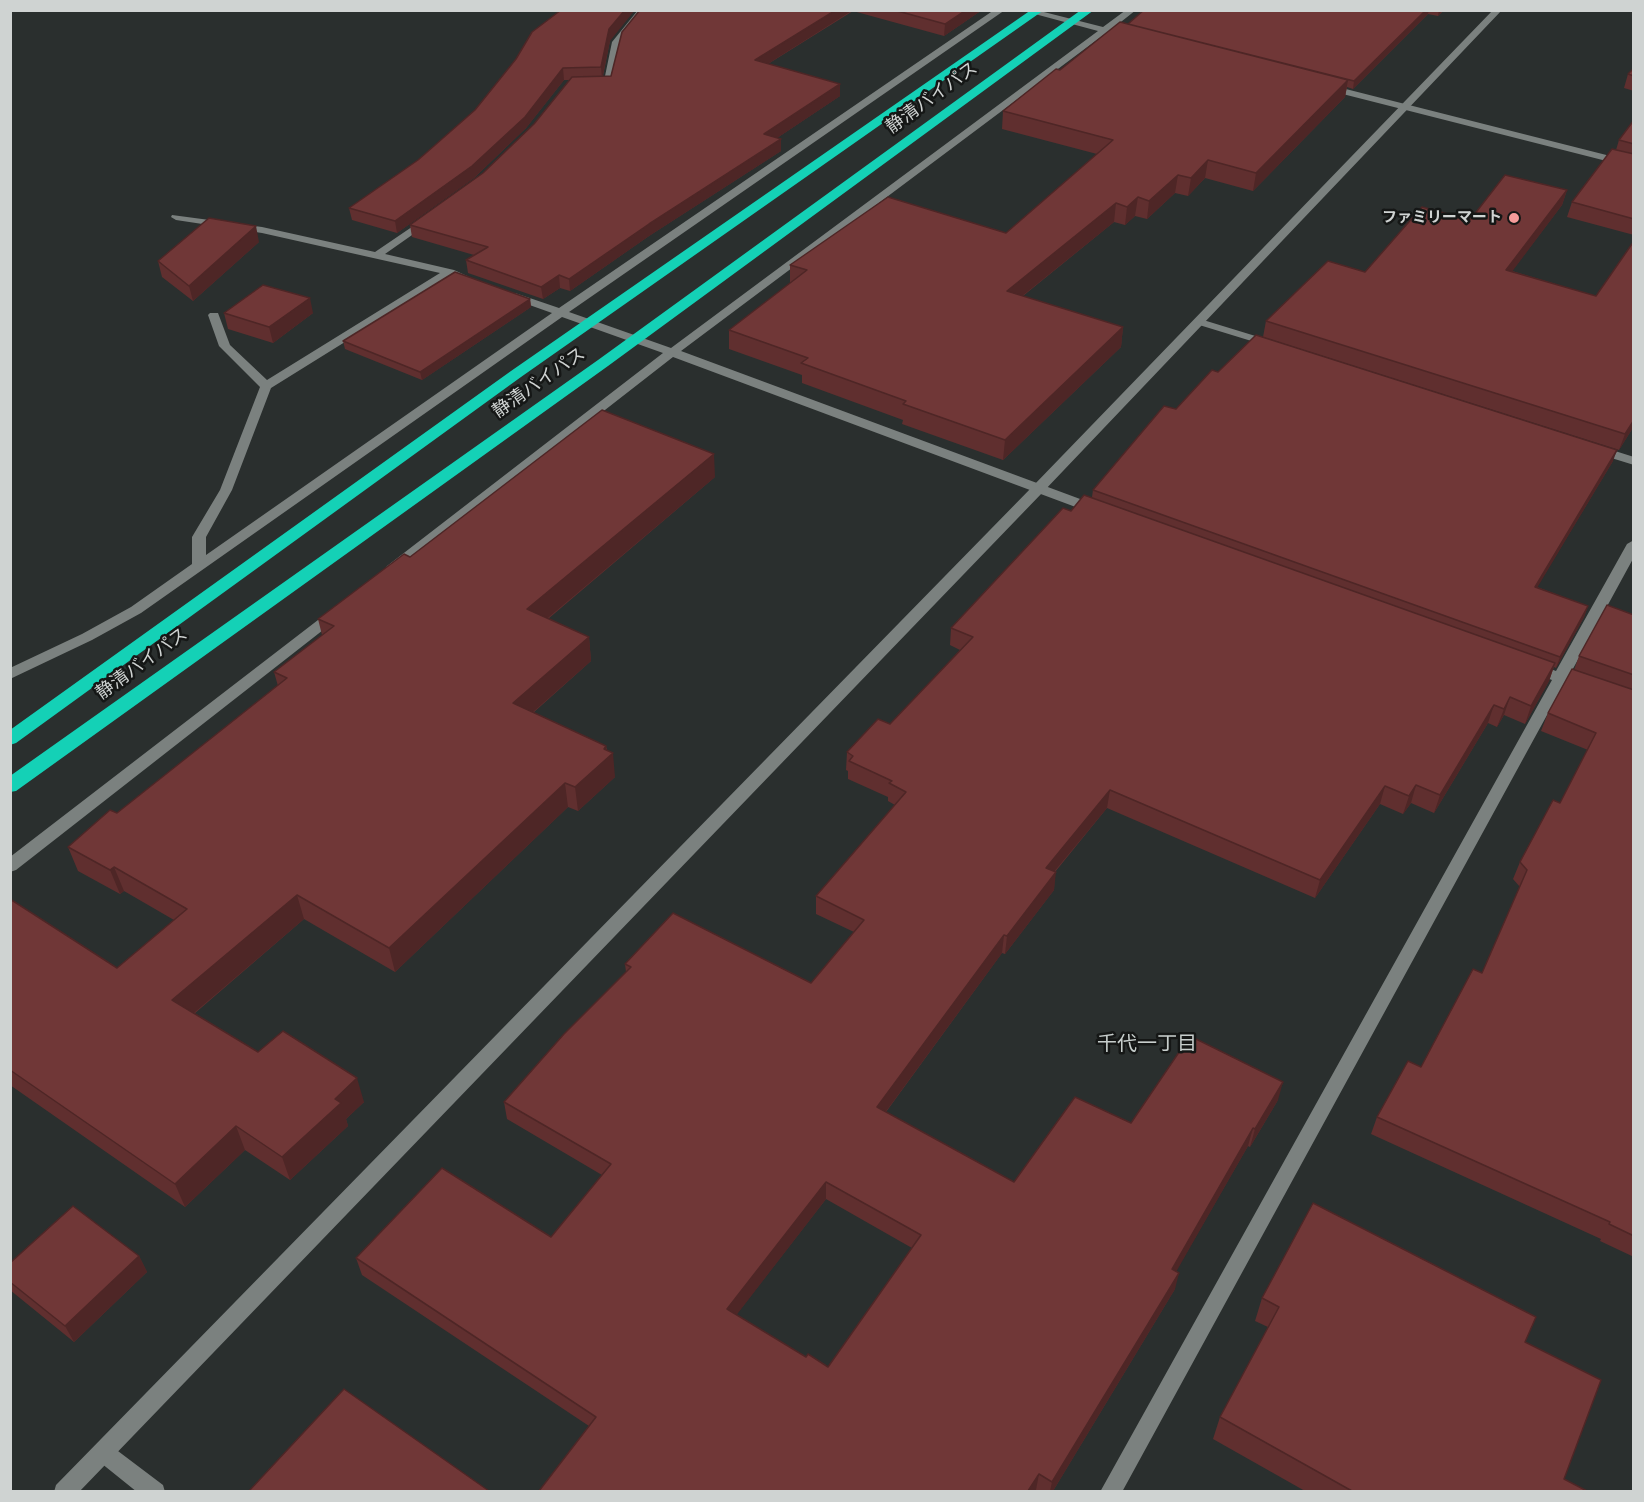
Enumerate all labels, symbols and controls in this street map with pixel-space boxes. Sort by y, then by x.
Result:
street label: 静清バイパス [882,58,982,138]
place label: ファミリーマート [1382,209,1502,227]
marker: ファミリーマート [1507,211,1521,225]
street label: 静清バイパス [489,343,589,423]
street label: 静清バイパス [92,624,192,704]
district label: 千代一丁目 [1097,1032,1197,1056]

